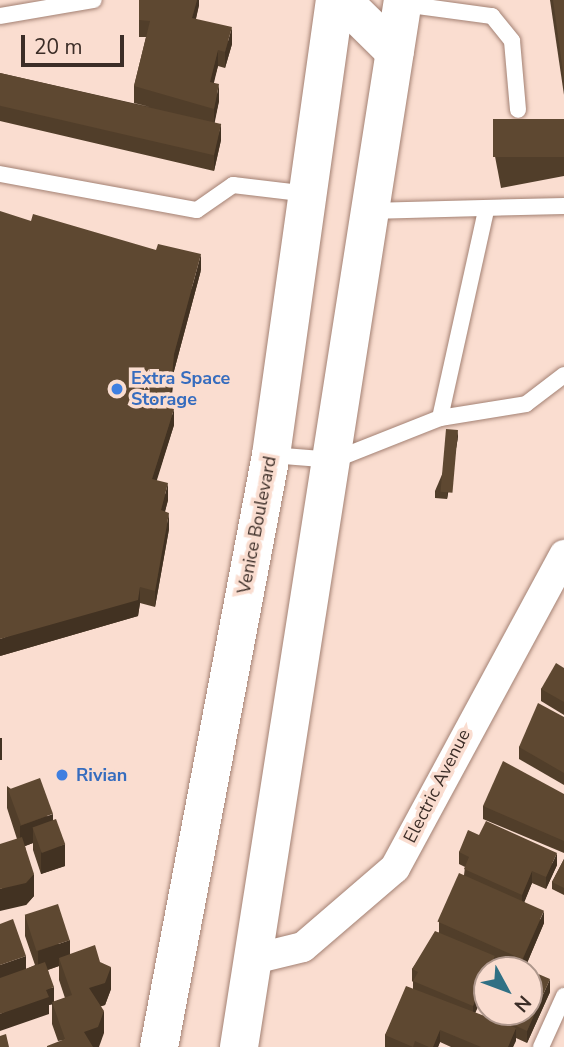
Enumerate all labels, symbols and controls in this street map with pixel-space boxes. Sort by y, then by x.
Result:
scale bar [24,21,128,65]
text: 20 m [34,33,83,61]
place label: Extra Space Storage [131,368,230,410]
marker: Extra Space Storage [109,381,125,397]
street label: Venice Boulevard [233,454,281,596]
street label: Electric Avenue [399,726,475,846]
place label: Rivian [76,764,127,786]
marker: Rivian [54,767,70,783]
north arrow [473,956,543,1026]
text: N [508,990,537,1017]

